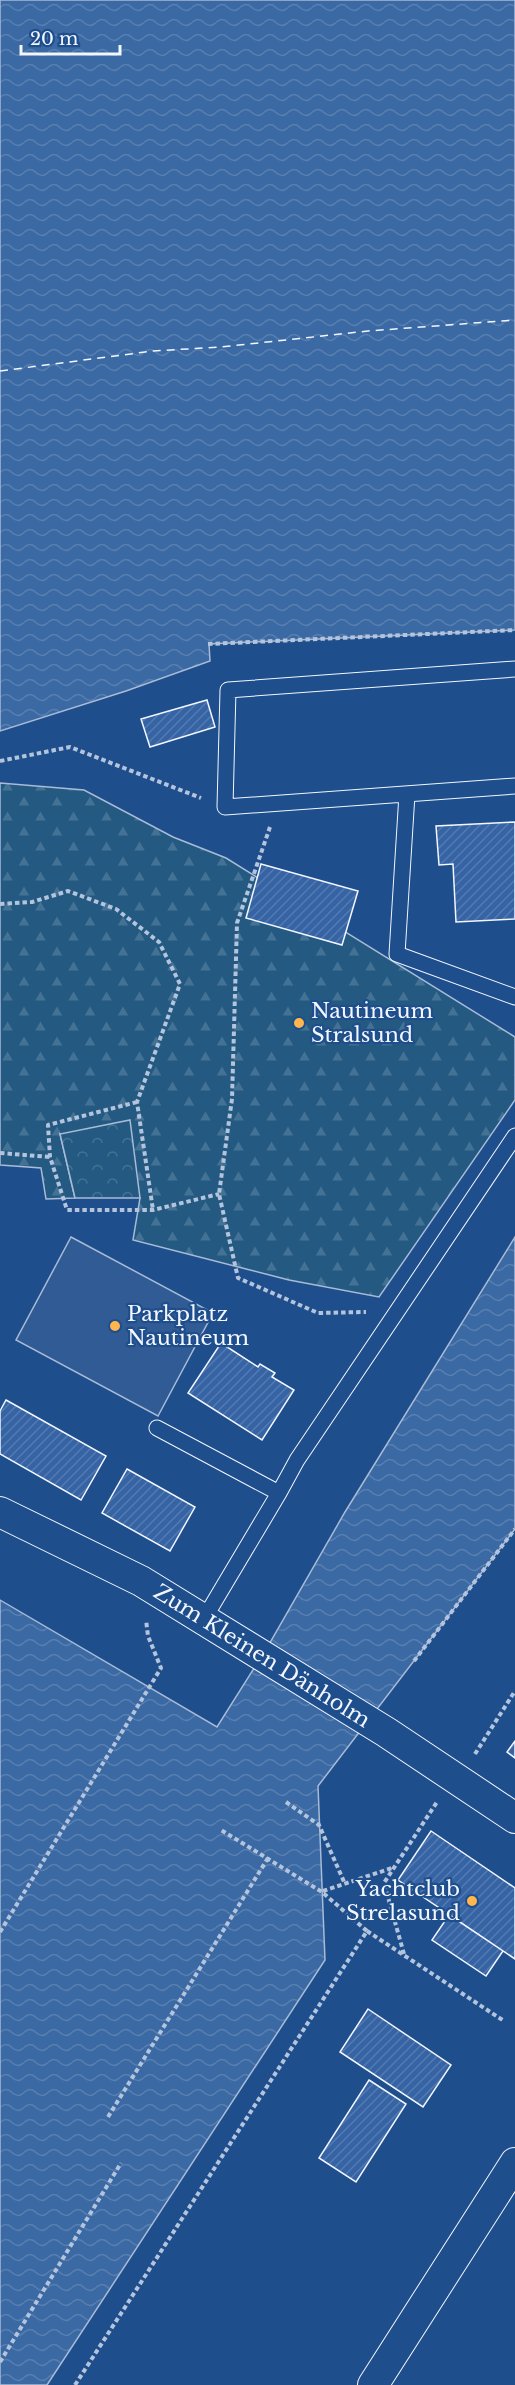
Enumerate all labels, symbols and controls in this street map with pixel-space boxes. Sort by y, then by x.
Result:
scale bar [21,18,120,56]
text: 20 m [30,28,78,50]
place label: Nautineum Stralsund [311,998,434,1048]
marker: Nautineum Stralsund [292,1016,306,1030]
place label: Parkplatz Nautineum [127,1301,250,1351]
marker: Parkplatz Nautineum [108,1319,122,1333]
street label: Zum Kleinen Dänholm [149,1579,375,1734]
place label: Yachtclub Strelasund [346,1876,460,1926]
marker: Yachtclub Strelasund [465,1894,479,1908]

